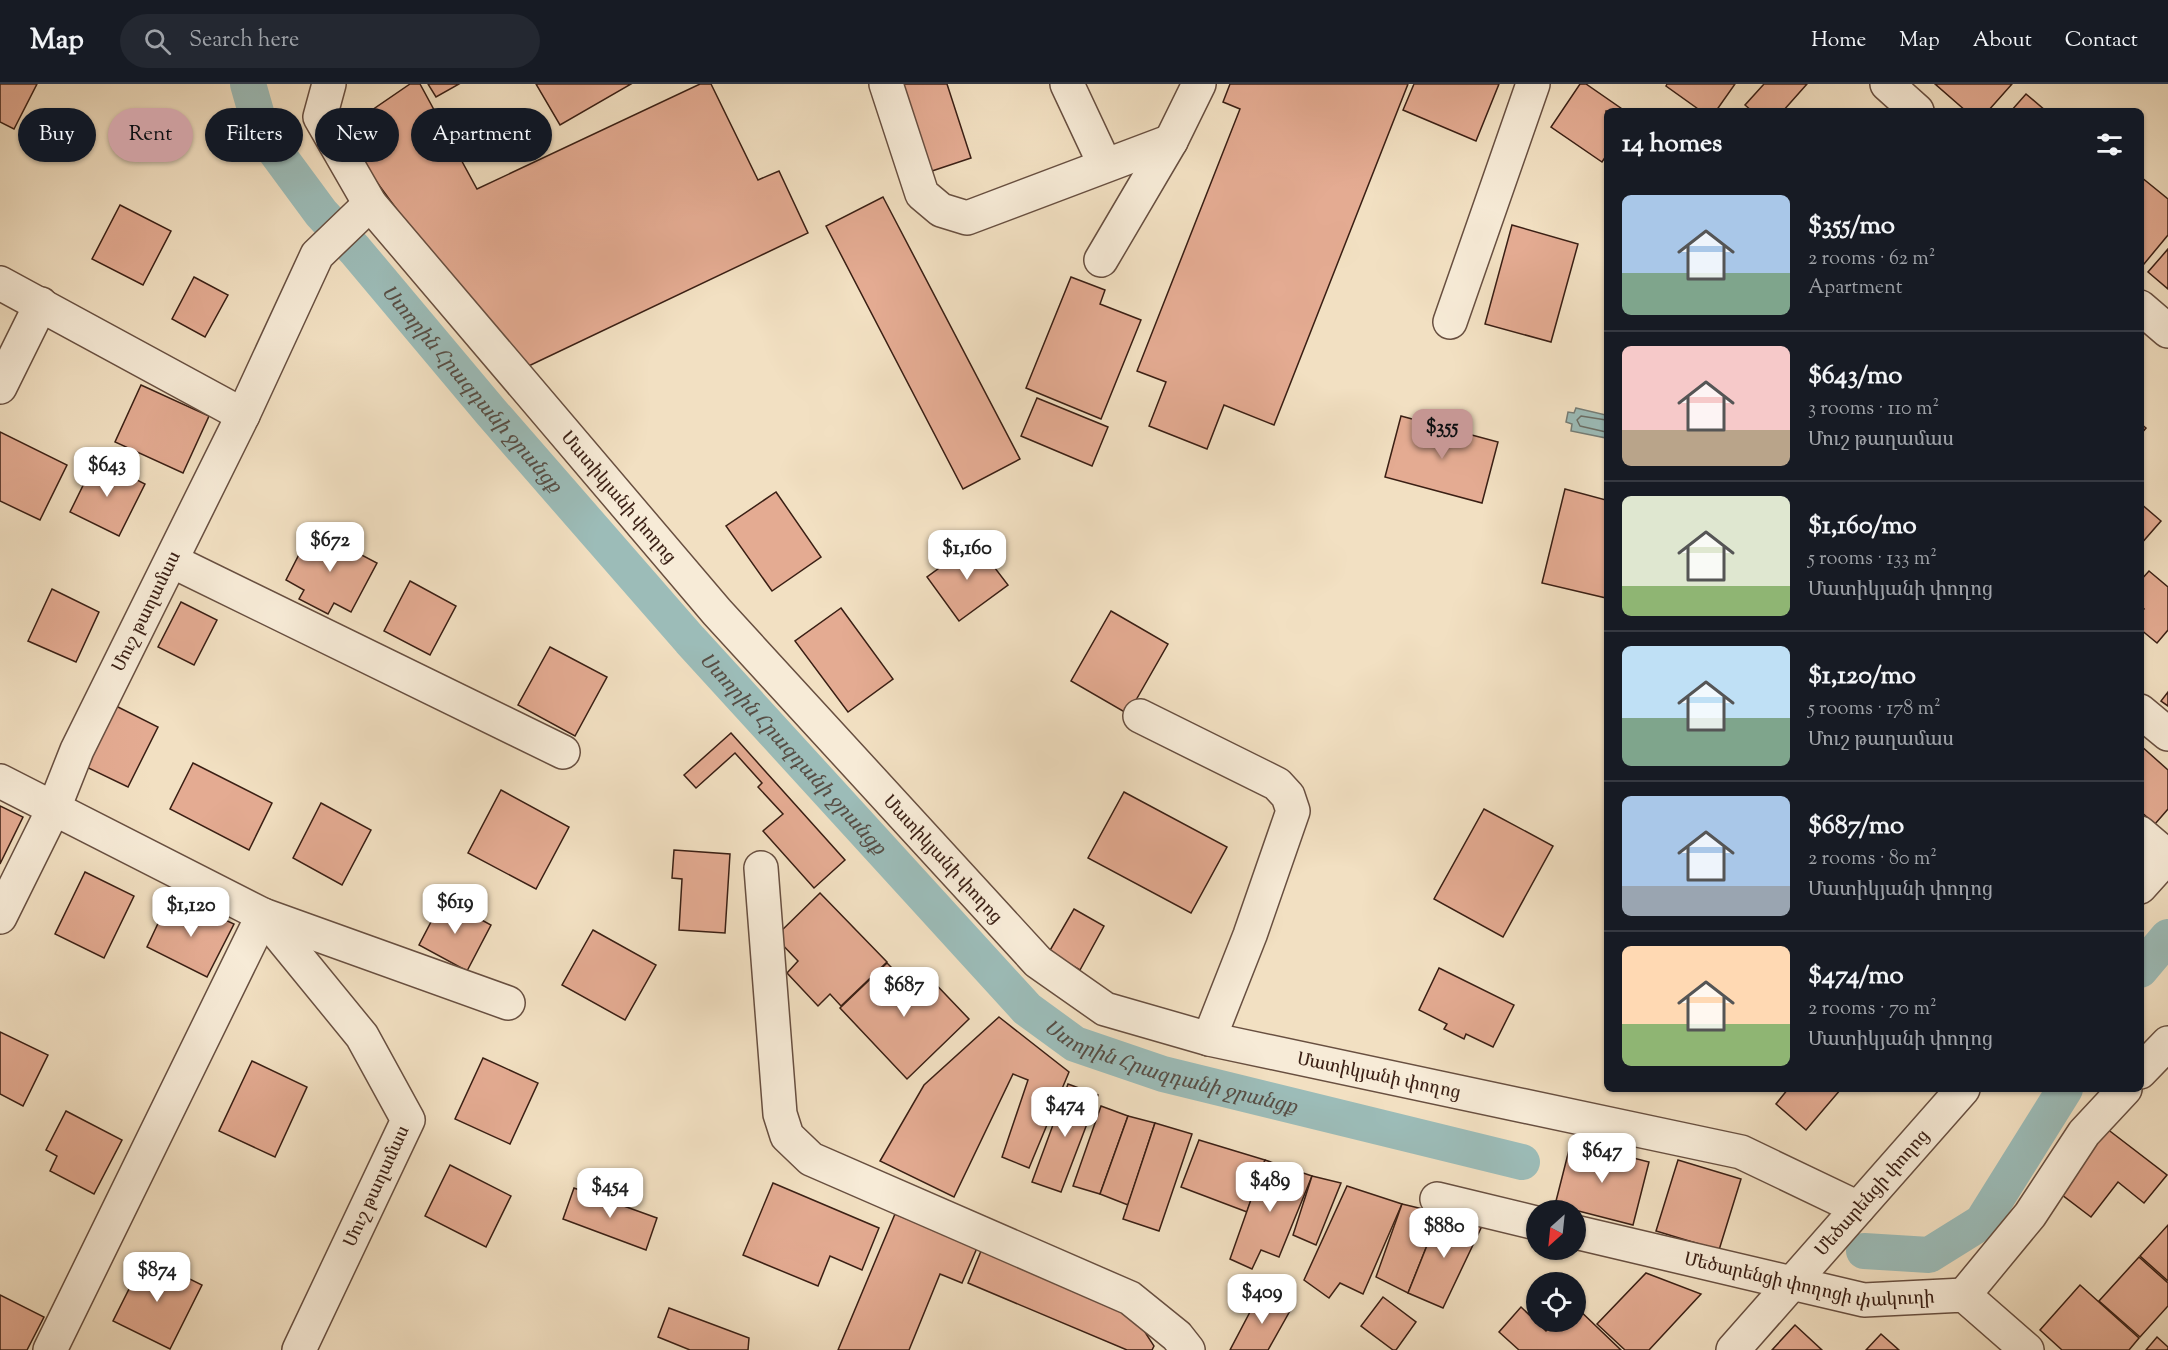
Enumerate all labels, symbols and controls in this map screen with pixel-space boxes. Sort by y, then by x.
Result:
search box [120,14,540,68]
text: Map [30,21,84,61]
icon: search [141,25,174,58]
text: Search here [189,25,299,57]
text: Home [1811,26,1866,56]
text: Map [1899,26,1940,56]
text: About [1973,26,2032,56]
text: Contact [2065,26,2138,56]
chip: Buy [18,108,96,162]
chip: Rent [108,108,193,162]
chip: Filters [205,108,303,162]
chip: New [315,108,399,162]
chip: Apartment [411,108,552,162]
text: 14 homes [1622,126,1722,163]
icon: filters [2093,128,2126,161]
text: $355/mo [1808,208,1895,245]
icon: home [1670,219,1742,291]
text: 2 rooms · 62 m² [1808,245,1936,274]
text: Apartment [1808,274,1903,303]
water label: Ստորին Հրազդանի ջրանցք [373,280,568,501]
text: $643/mo [1808,358,1902,395]
icon: home [1670,370,1742,442]
text: 3 rooms · 110 m² [1808,395,1939,424]
pin: $355 [1406,409,1478,460]
text: $355 [1426,414,1458,443]
street label: Մատիկյանի փողոց [554,426,681,570]
text: Մուշ թաղամաս [1808,426,1954,455]
pin: $643 [71,447,143,498]
text: $643 [88,452,126,481]
text: $1,160/mo [1808,508,1917,545]
icon: home [1670,520,1742,592]
pin: $672 [294,522,366,573]
text: $672 [310,527,350,556]
pin: $1,160 [918,530,1016,581]
text: $1,160 [942,535,992,564]
text: 5 rooms · 133 m² [1808,545,1937,574]
street label: Մուշ թաղամաս [107,547,188,677]
text: Մատիկյանի փողոց [1808,576,1993,605]
water label: Ստորին Հրազդանի ջրանցք [691,647,892,863]
text: $1,120/mo [1808,658,1916,695]
icon: home [1670,670,1742,742]
text: 5 rooms · 178 m² [1808,695,1941,724]
text: Մուշ թաղամաս [1808,726,1954,755]
street label: Մատիկյանի փողոց [876,790,1008,930]
text: $687/mo [1808,808,1904,845]
icon: home [1670,820,1742,892]
text: 2 rooms · 80 m² [1808,845,1937,874]
text: Մատիկյանի փողոց [1808,876,1993,905]
pin: $619 [419,884,491,935]
pin: $1,120 [142,887,240,938]
text: $619 [437,889,473,918]
text: $1,120 [166,892,216,921]
text: $474/mo [1808,958,1904,995]
pin: $687 [868,967,940,1018]
icon: home [1670,970,1742,1042]
text: $687 [884,972,924,1001]
text: 2 rooms · 70 m² [1808,995,1937,1024]
water label: Ստորին Հրազդանի ջրանցք [1037,1014,1301,1124]
text: Մատիկյանի փողոց [1808,1026,1993,1055]
street label: Մատիկյանի փողոց [1294,1047,1463,1107]
pin: $474 [1029,1087,1101,1138]
text: $474 [1045,1092,1085,1121]
street label: Մուշ թաղամաս [338,1122,417,1252]
street label: Մեծարենցի փողոց [1810,1124,1937,1263]
pin: $647 [1566,1133,1638,1184]
text: $647 [1582,1138,1622,1167]
pin: $489 [1234,1162,1306,1213]
text: $489 [1250,1167,1290,1196]
pin: $454 [574,1168,646,1219]
text: $454 [591,1173,629,1202]
north arrow [1526,1200,1586,1260]
map controls [1526,1200,1586,1332]
pin: $880 [1408,1208,1480,1259]
text: $880 [1423,1213,1465,1242]
street label: Մեծարենցի փողոցի փակուղի [1681,1247,1935,1316]
pin: $874 [121,1252,193,1303]
text: $874 [137,1257,177,1286]
button: locate [1526,1272,1586,1332]
pin: $409 [1226,1274,1298,1325]
text: $409 [1242,1279,1282,1308]

